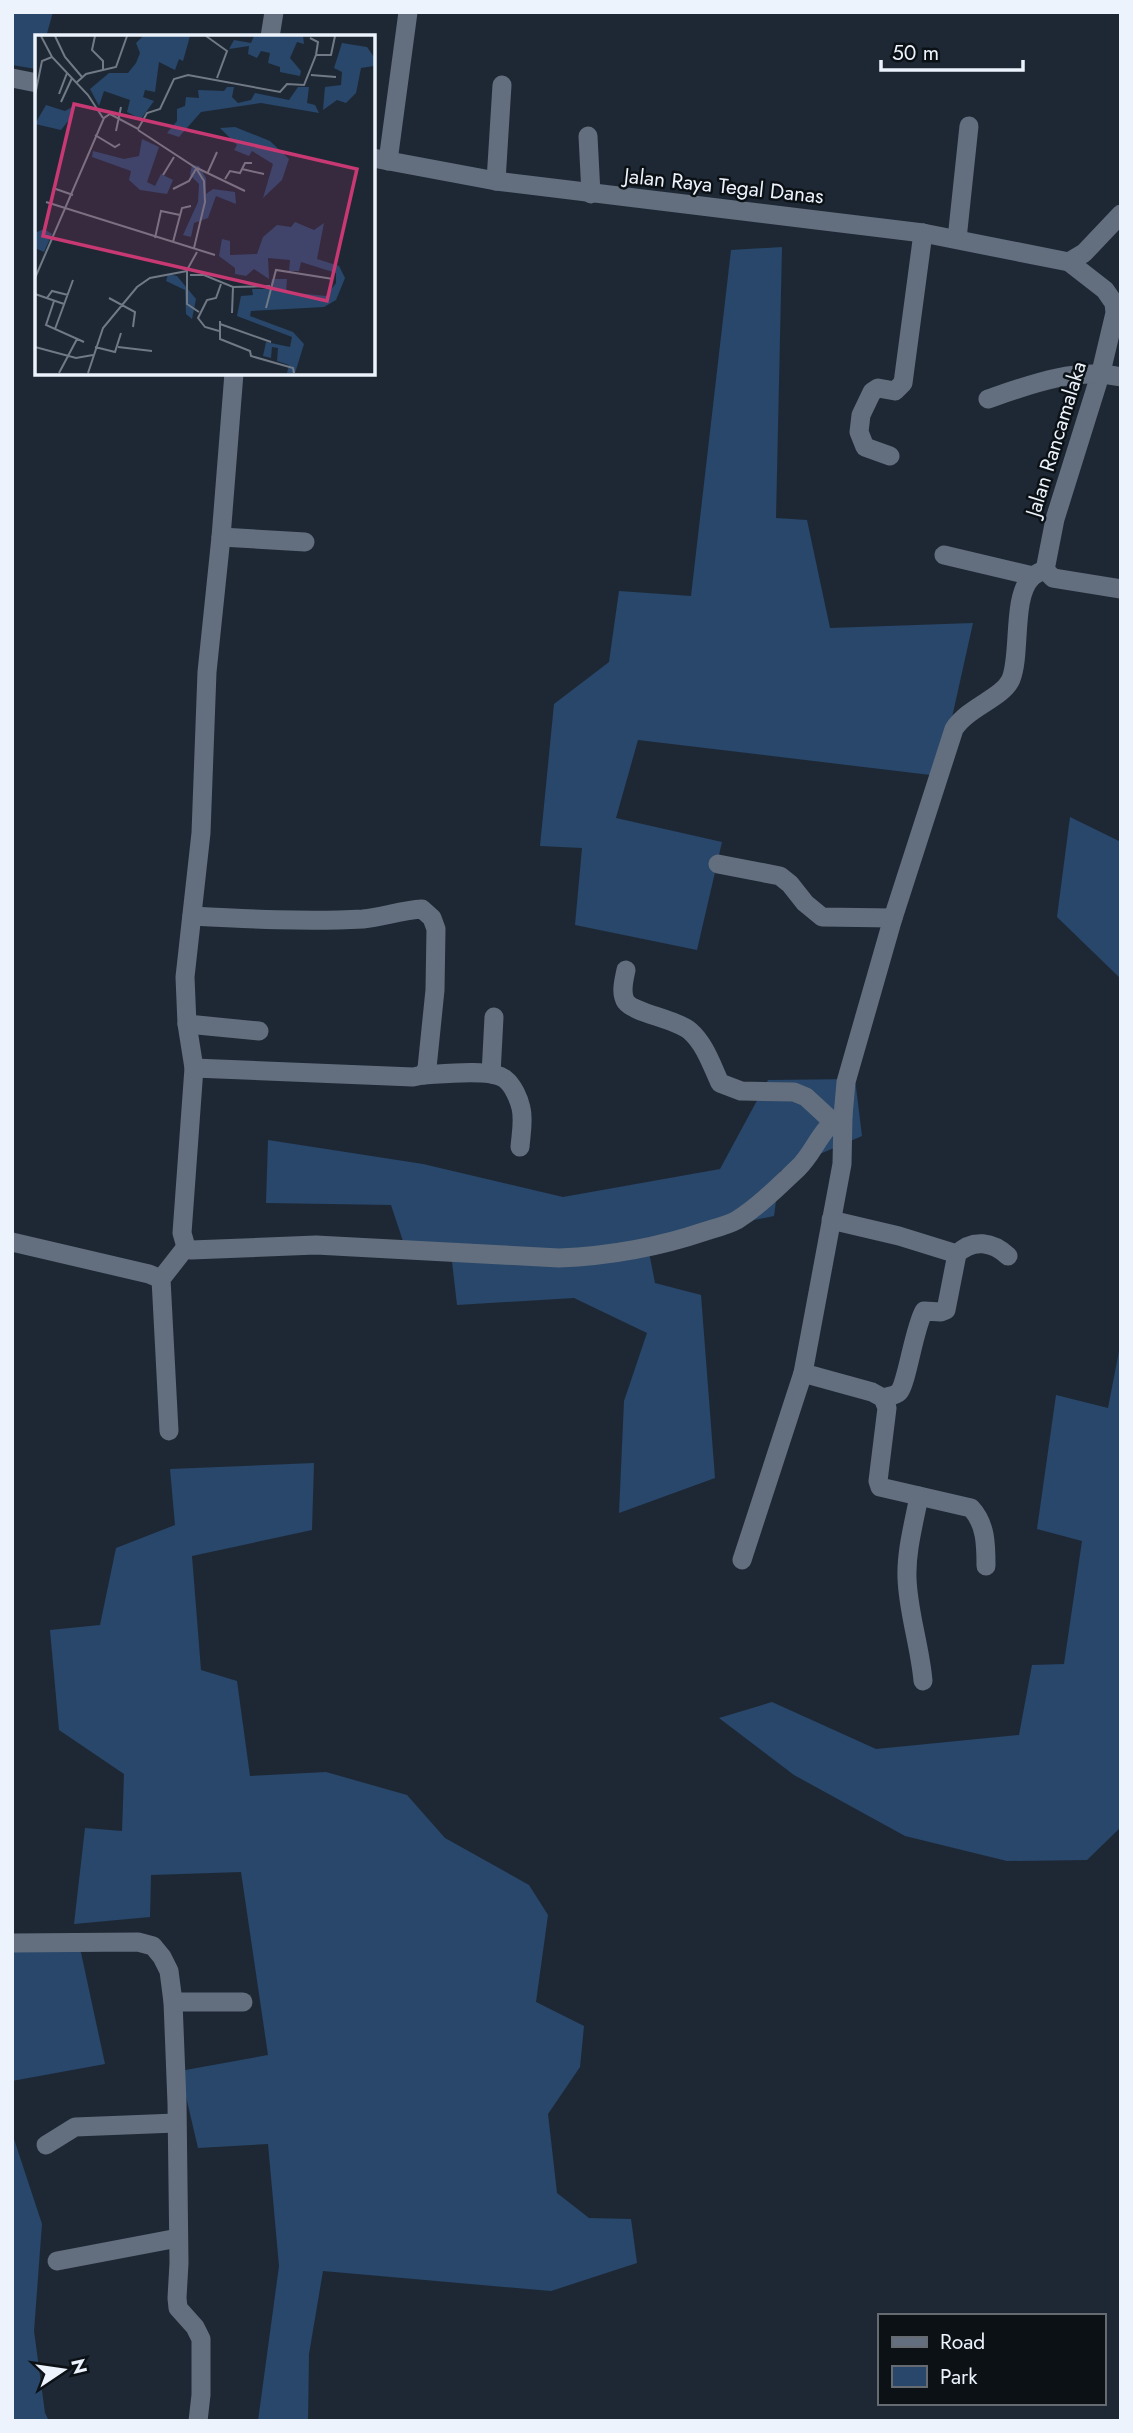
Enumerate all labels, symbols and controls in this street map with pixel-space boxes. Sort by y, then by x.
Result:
scale bar [881,28,1023,72]
inset map [35,35,374,374]
text: 50 m [892,38,939,68]
street label: Jalan Raya Tegal Danas [620,160,825,211]
street label: Jalan Rancamalaka [1017,358,1094,523]
legend [878,2314,1105,2405]
text: Road [940,2327,985,2357]
north arrow [28,2335,98,2405]
text: N [64,2356,94,2377]
text: Park [940,2362,978,2392]

